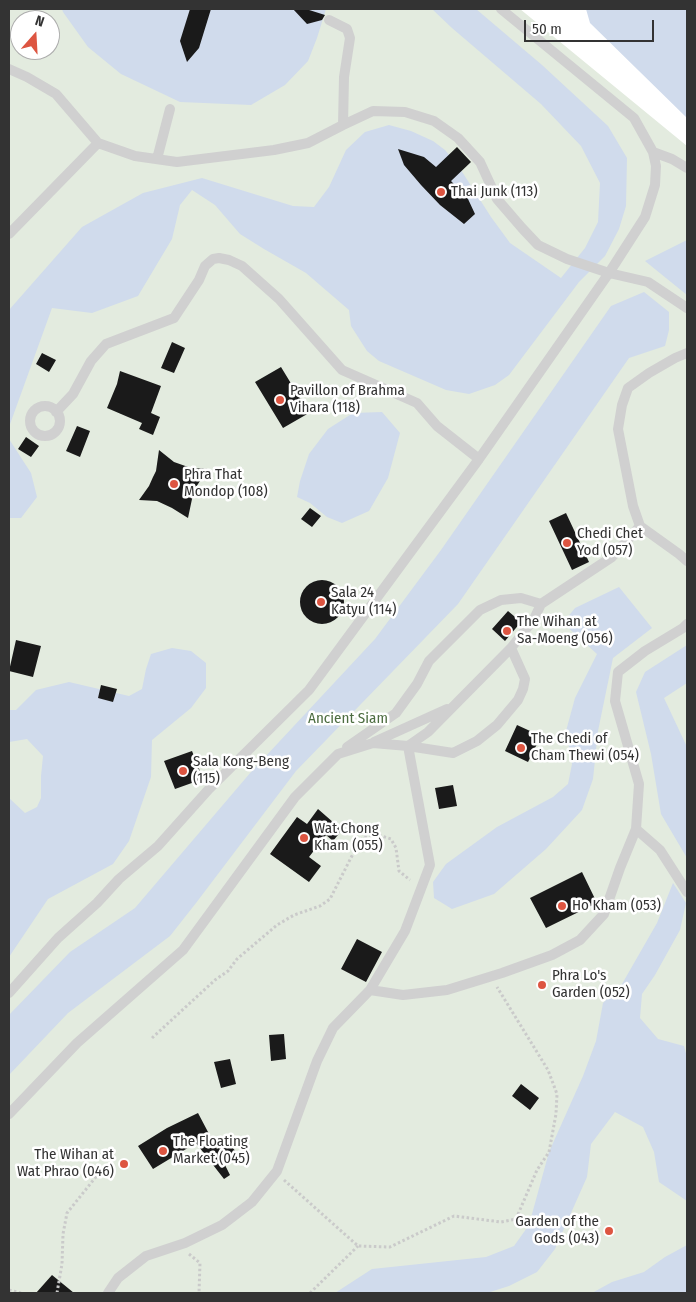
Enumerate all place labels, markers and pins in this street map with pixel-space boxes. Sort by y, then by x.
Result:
place label: Thai Junk (113) [451,183,538,201]
marker: Thai Junk (113) [435,186,447,198]
place label: Pavillon of Brahma Vihara (118) [290,382,405,417]
marker: Pavillon of Brahma Vihara (118) [274,394,286,406]
place label: Phra That Mondop (108) [184,466,268,501]
marker: Phra That Mondop (108) [168,478,180,490]
place label: Chedi Chet Yod (057) [577,525,643,560]
marker: Chedi Chet Yod (057) [561,537,573,549]
place label: Sala 24 Katyu (114) [331,584,396,619]
marker: Sala 24 Katyu (114) [315,596,327,608]
place label: The Wihan at Sa-Moeng (056) [517,613,613,648]
marker: The Wihan at Sa-Moeng (056) [501,625,513,637]
place label: The Chedi of Cham Thewi (054) [531,730,639,765]
marker: The Chedi of Cham Thewi (054) [515,742,527,754]
place label: Sala Kong-Beng (115) [193,753,289,788]
marker: Sala Kong-Beng (115) [177,765,189,777]
place label: Wat Chong Kham (055) [314,820,383,855]
marker: Wat Chong Kham (055) [298,832,310,844]
place label: Ho Kham (053) [572,897,661,915]
marker: Ho Kham (053) [556,900,568,912]
place label: Phra Lo's Garden (052) [552,967,630,1002]
marker: Phra Lo's Garden (052) [536,979,548,991]
place label: The Floating Market (045) [173,1133,250,1168]
marker: The Floating Market (045) [157,1145,169,1157]
place label: The Wihan at Wat Phrao (046) [17,1146,114,1181]
marker: The Wihan at Wat Phrao (046) [118,1158,130,1170]
place label: Garden of the Gods (043) [515,1213,599,1248]
marker: Garden of the Gods (043) [603,1225,615,1237]

